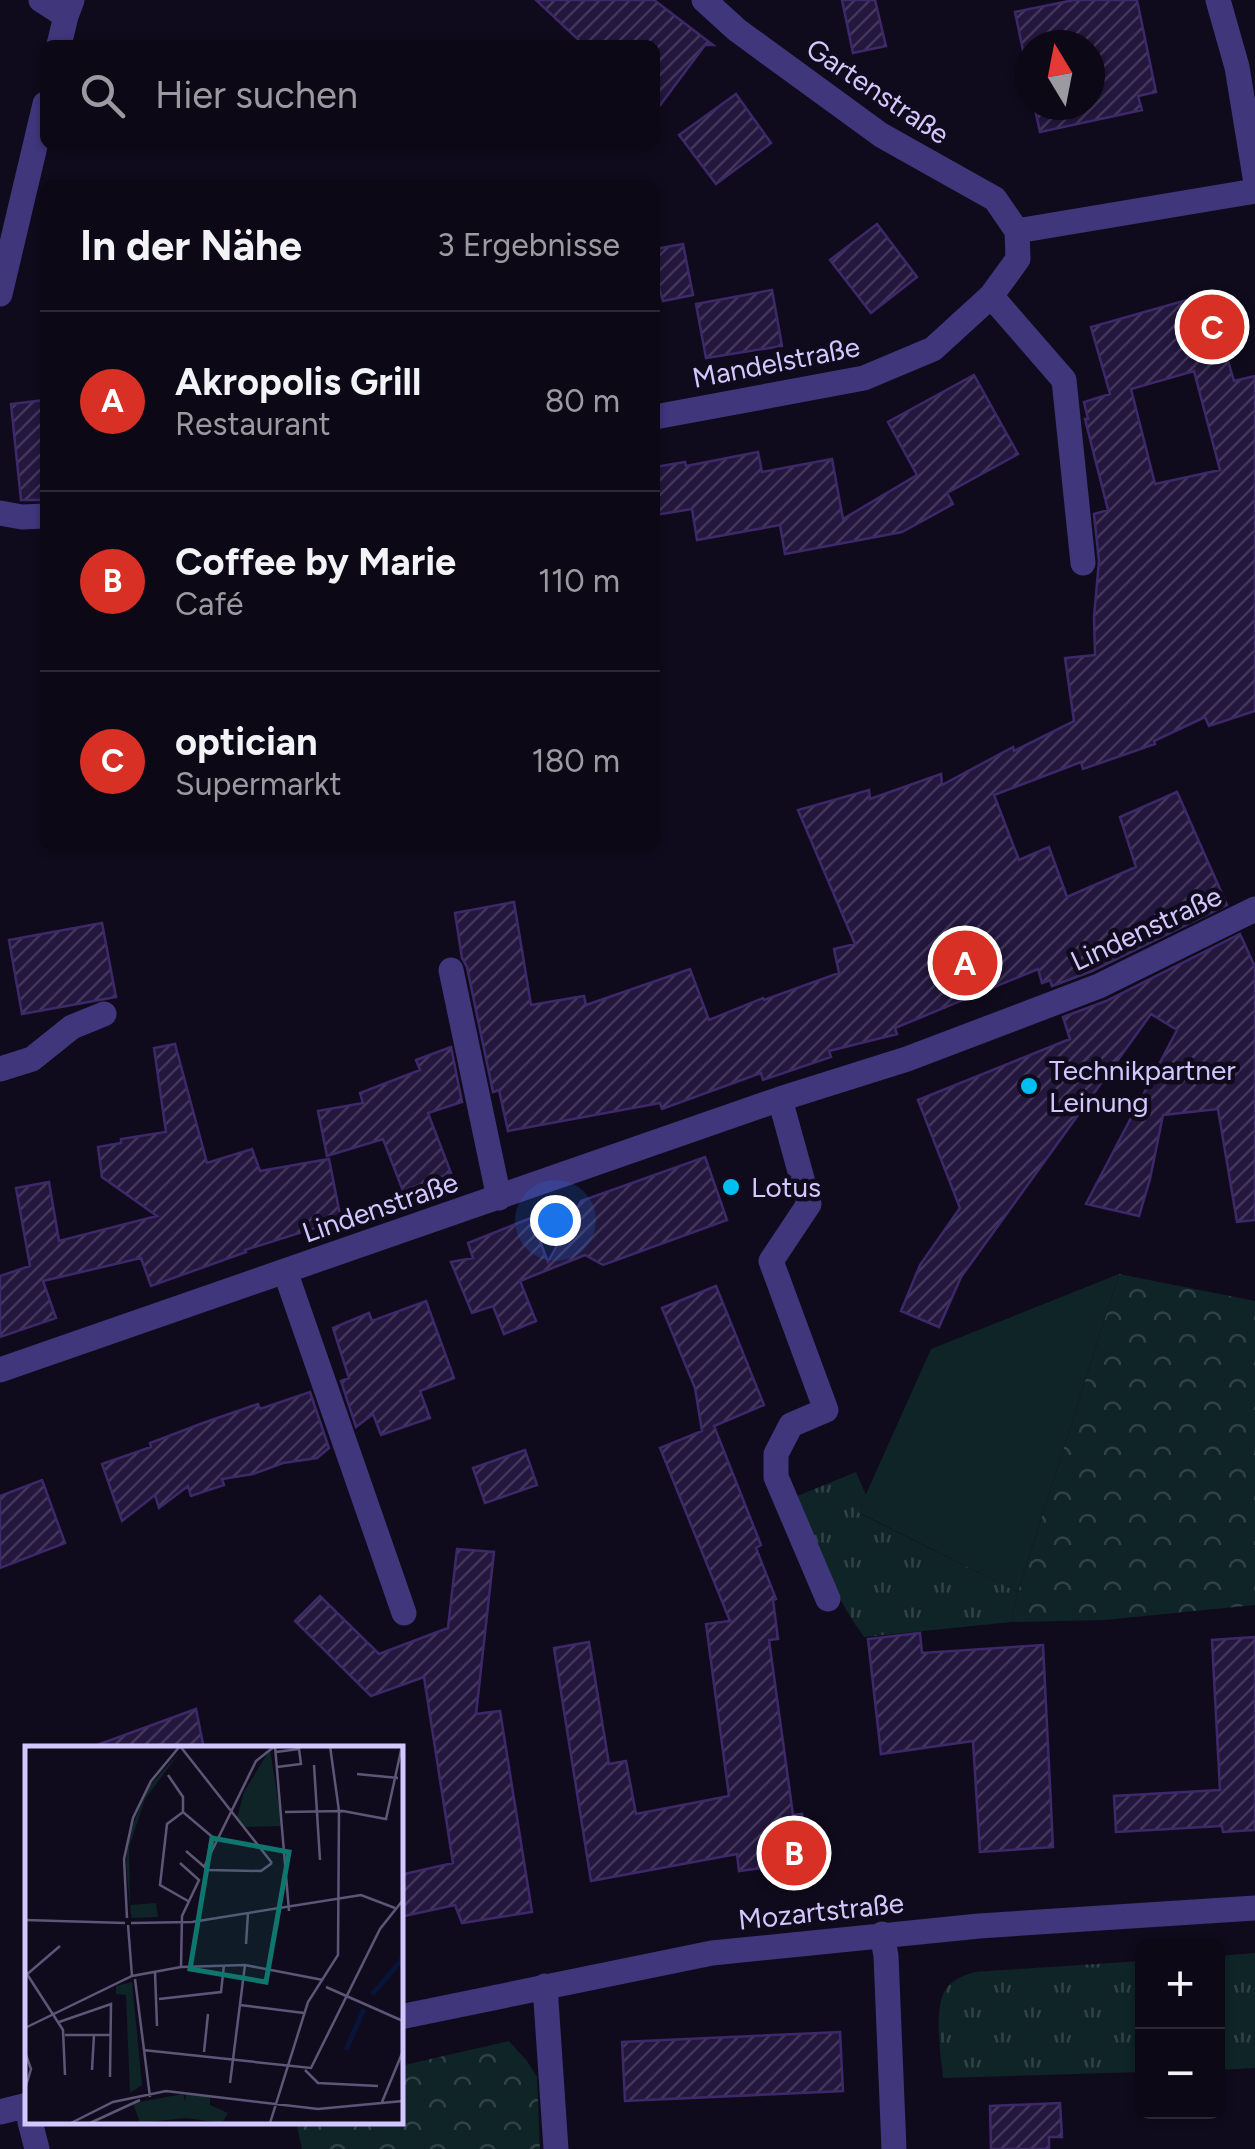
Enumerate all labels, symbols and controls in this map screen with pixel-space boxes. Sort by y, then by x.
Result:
north arrow [1015,30,1105,120]
street label: Gartenstraße [800,31,956,151]
search box [40,40,660,150]
icon: search [75,68,130,123]
text: Hier suchen [155,72,358,118]
text: In der Nähe [80,220,302,271]
text: 3 Ergebnisse [437,226,620,264]
pin: C [1180,290,1244,364]
street label: Mandelstraße [689,329,863,395]
text: Akropolis Grill [175,359,421,405]
text: A [101,382,124,420]
text: 80 m [545,382,620,420]
text: Restaurant [175,405,331,443]
text: Coffee by Marie [175,539,456,585]
text: B [103,562,122,600]
text: 110 m [538,562,620,600]
text: Café [175,585,244,623]
text: optician [175,719,318,765]
text: C [101,742,124,780]
text: 180 m [531,742,620,780]
text: Supermarkt [175,765,342,803]
street label: Lindenstraße [1065,878,1227,978]
pin: A [932,926,998,1000]
place label: Technikpartner Leinung [1049,1053,1236,1119]
marker: Technikpartner Leinung [1018,1075,1040,1097]
street label: Lindenstraße [298,1164,462,1250]
place label: Lotus [751,1170,821,1204]
marker: Lotus [720,1176,742,1198]
your location [530,1195,581,1246]
inset map [25,1746,402,2124]
pin: B [762,1816,826,1890]
street label: Mozartstraße [736,1885,906,1937]
map controls [1135,1939,1225,2119]
button: + [1135,1939,1225,2029]
button: − [1135,2029,1225,2119]

